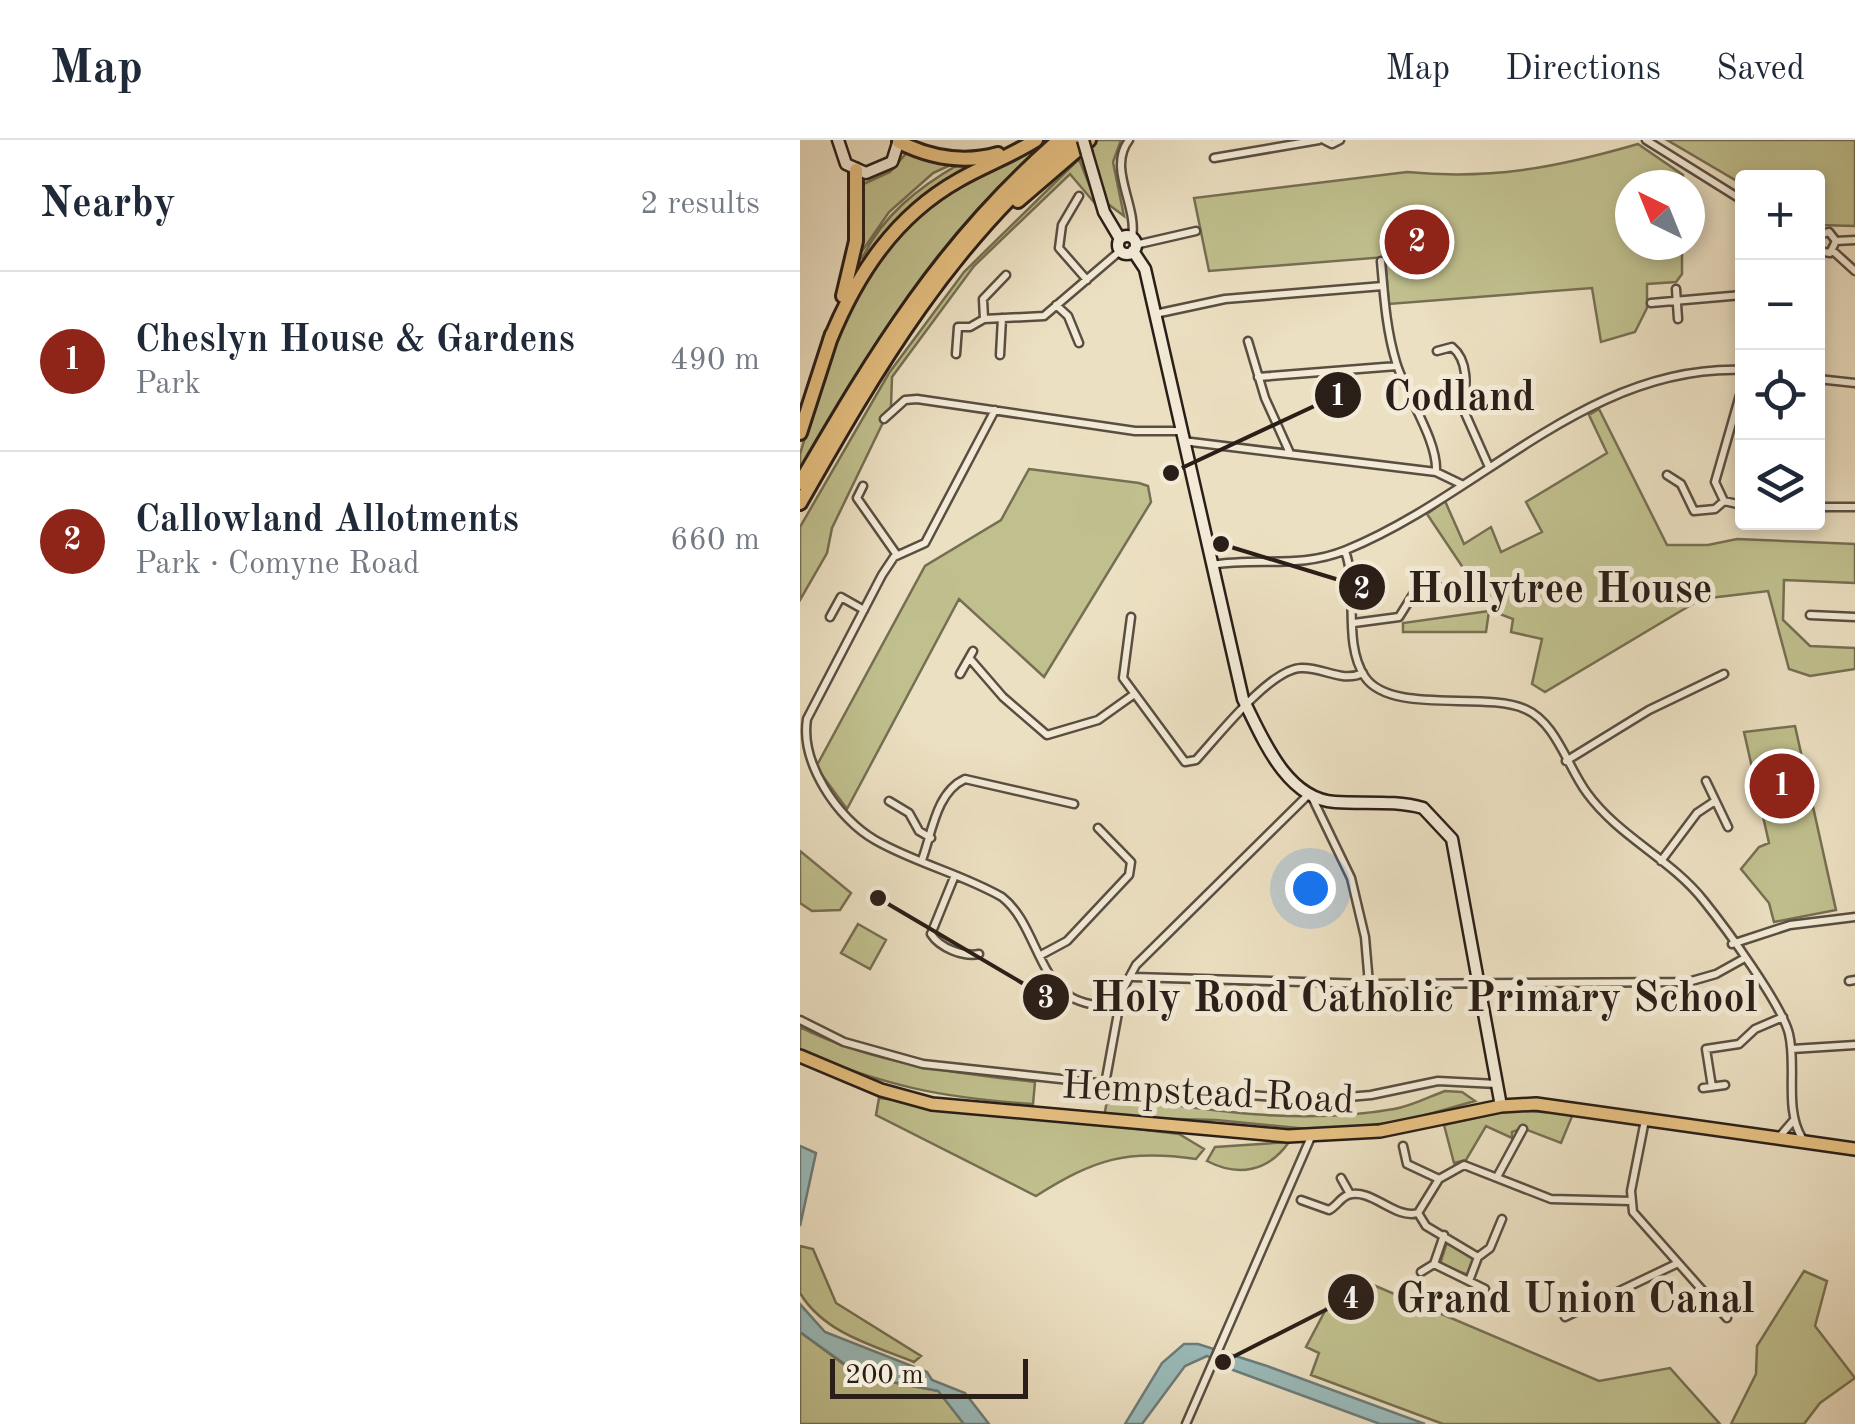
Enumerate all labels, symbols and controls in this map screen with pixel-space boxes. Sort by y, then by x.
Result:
text: Map [50,45,143,93]
text: Map [1385,52,1450,87]
text: Directions [1505,52,1661,87]
text: Saved [1716,52,1805,87]
north arrow [1615,170,1705,260]
map controls [1735,170,1825,530]
button: + [1735,170,1825,260]
text: Nearby [40,184,176,226]
text: 2 results [640,189,760,221]
pin: 2 [1384,204,1450,280]
button: − [1735,260,1825,350]
text: Cheslyn House & Gardens [135,322,575,360]
text: 1 [63,345,82,377]
text: 490 m [670,345,760,377]
button: locate [1735,350,1825,440]
callout: Codland [1313,359,1555,431]
text: Park [135,369,201,401]
text: Codland [1383,378,1535,420]
text: 1 [1329,382,1347,412]
button: layers [1735,440,1825,530]
text: Callowland Allotments [135,502,519,540]
text: 2 [63,525,82,557]
text: 660 m [670,525,760,557]
text: Park · Comyne Road [135,549,420,581]
callout: Hollytree House [1337,551,1732,623]
text: Hollytree House [1407,570,1713,612]
text: 2 [1353,575,1371,605]
pin: 1 [1750,748,1814,824]
your location [1285,863,1336,914]
callout: Holy Rood Catholic Primary School [1021,961,1778,1033]
text: Holy Rood Catholic Primary School [1090,979,1758,1021]
text: 3 [1037,984,1055,1014]
street label: Hempstead Road [1060,1067,1355,1123]
callout: Grand Union Canal [1326,1261,1775,1333]
text: Grand Union Canal [1395,1280,1755,1322]
text: 4 [1342,1285,1360,1315]
scale bar [830,1354,1028,1398]
text: 200 m [845,1362,924,1390]

